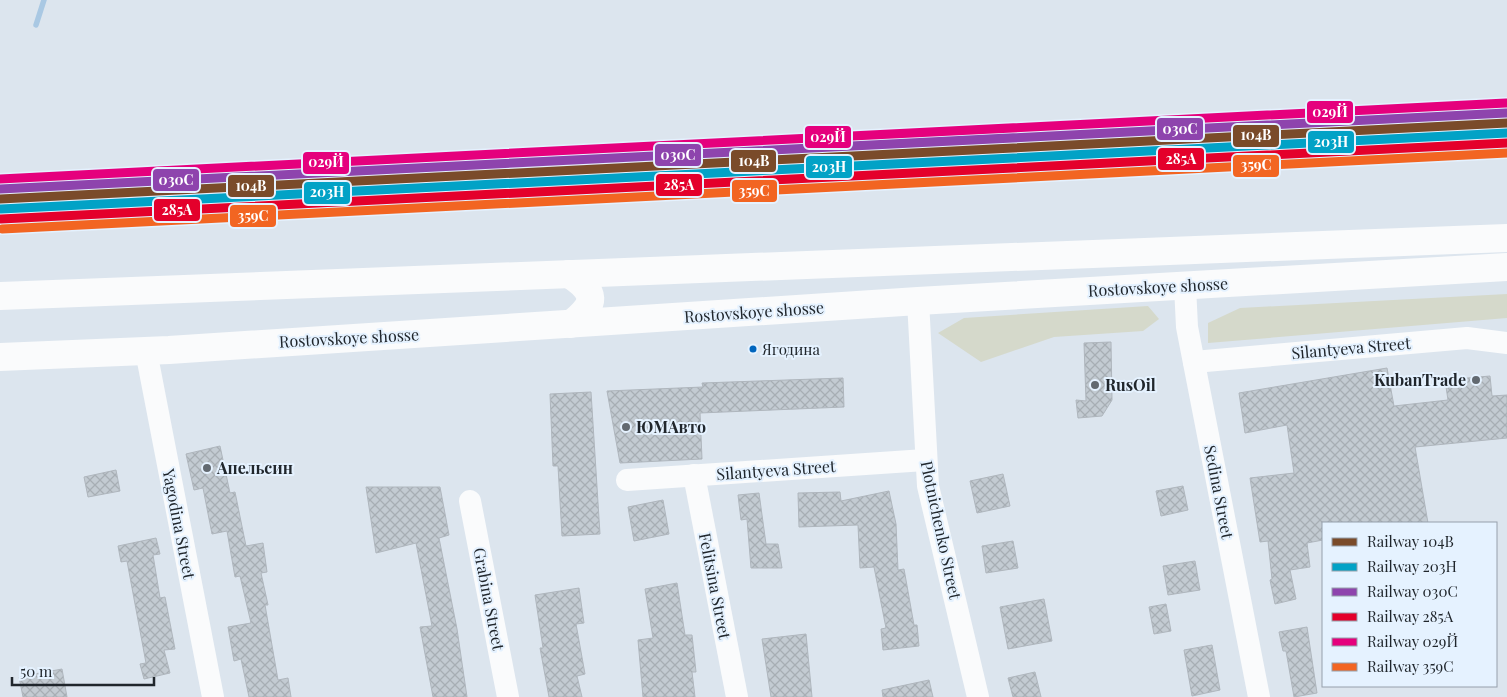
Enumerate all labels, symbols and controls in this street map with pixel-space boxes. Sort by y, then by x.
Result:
line badge: 029Й [1306,100,1354,124]
text: 029Й [1312,102,1348,121]
line badge: 030C [1156,117,1204,141]
text: 030C [1163,119,1198,138]
line badge: 104В [1232,124,1280,148]
line badge: 029Й [804,125,852,149]
text: 104В [1240,125,1272,144]
text: 029Й [810,127,846,146]
line badge: 203Н [1307,130,1355,154]
text: 203Н [1314,132,1348,151]
line badge: 030C [654,143,702,167]
text: 030C [661,145,696,164]
line badge: 285А [1157,147,1205,171]
line badge: 104В [730,149,777,173]
text: 285А [1166,149,1197,168]
line badge: 029Й [302,151,350,175]
text: 104В [738,151,770,170]
text: 029Й [308,152,344,171]
line badge: 359С [1232,154,1280,178]
line badge: 203Н [805,155,853,179]
text: 359С [1241,155,1272,174]
text: 203Н [812,157,846,176]
line badge: 030C [152,168,200,192]
text: 030C [159,170,194,189]
line badge: 285А [655,173,703,197]
line badge: 104В [227,174,275,198]
text: 285А [664,175,695,194]
text: 104В [235,176,267,195]
line badge: 359С [731,179,778,203]
line badge: 203Н [303,181,351,205]
text: 359С [739,181,770,200]
text: 203Н [310,182,344,201]
line badge: 285А [153,198,201,222]
text: 285А [162,200,193,219]
line badge: 359С [229,204,277,228]
text: 359С [238,206,269,225]
street label: Rostovskoye shosse [1087,272,1229,301]
street label: Rostovskoye shosse [683,296,825,327]
street label: Rostovskoye shosse [278,323,420,352]
street label: Silantyeva Street [1291,332,1412,363]
place label: Ягодина [761,339,821,359]
marker: Ягодина [748,344,758,354]
place label: KubanTrade [1374,369,1466,390]
place label: RusOil [1105,374,1156,395]
marker: KubanTrade [1470,374,1482,386]
marker: RusOil [1089,379,1101,391]
place label: ЮМАвто [636,416,706,437]
marker: ЮМАвто [620,421,632,433]
street label: Sedina Street [1200,443,1239,541]
street label: Silantyeva Street [716,455,837,484]
place label: Апельсин [216,457,293,478]
street label: Plotnichenko Street [917,459,967,601]
marker: Апельсин [201,462,213,474]
street label: Yagodina Street [158,466,201,581]
legend [1322,522,1497,687]
street label: Felitsina Street [695,531,736,641]
text: Railway 104В [1367,531,1454,551]
street label: Grabina Street [469,546,510,652]
text: Railway 203Н [1367,556,1457,576]
text: Railway 030C [1367,581,1458,601]
text: Railway 285А [1367,606,1454,626]
text: Railway 029Й [1367,631,1458,651]
scale bar [12,654,155,686]
text: Railway 359С [1367,656,1454,676]
text: 50 m [20,661,53,681]

